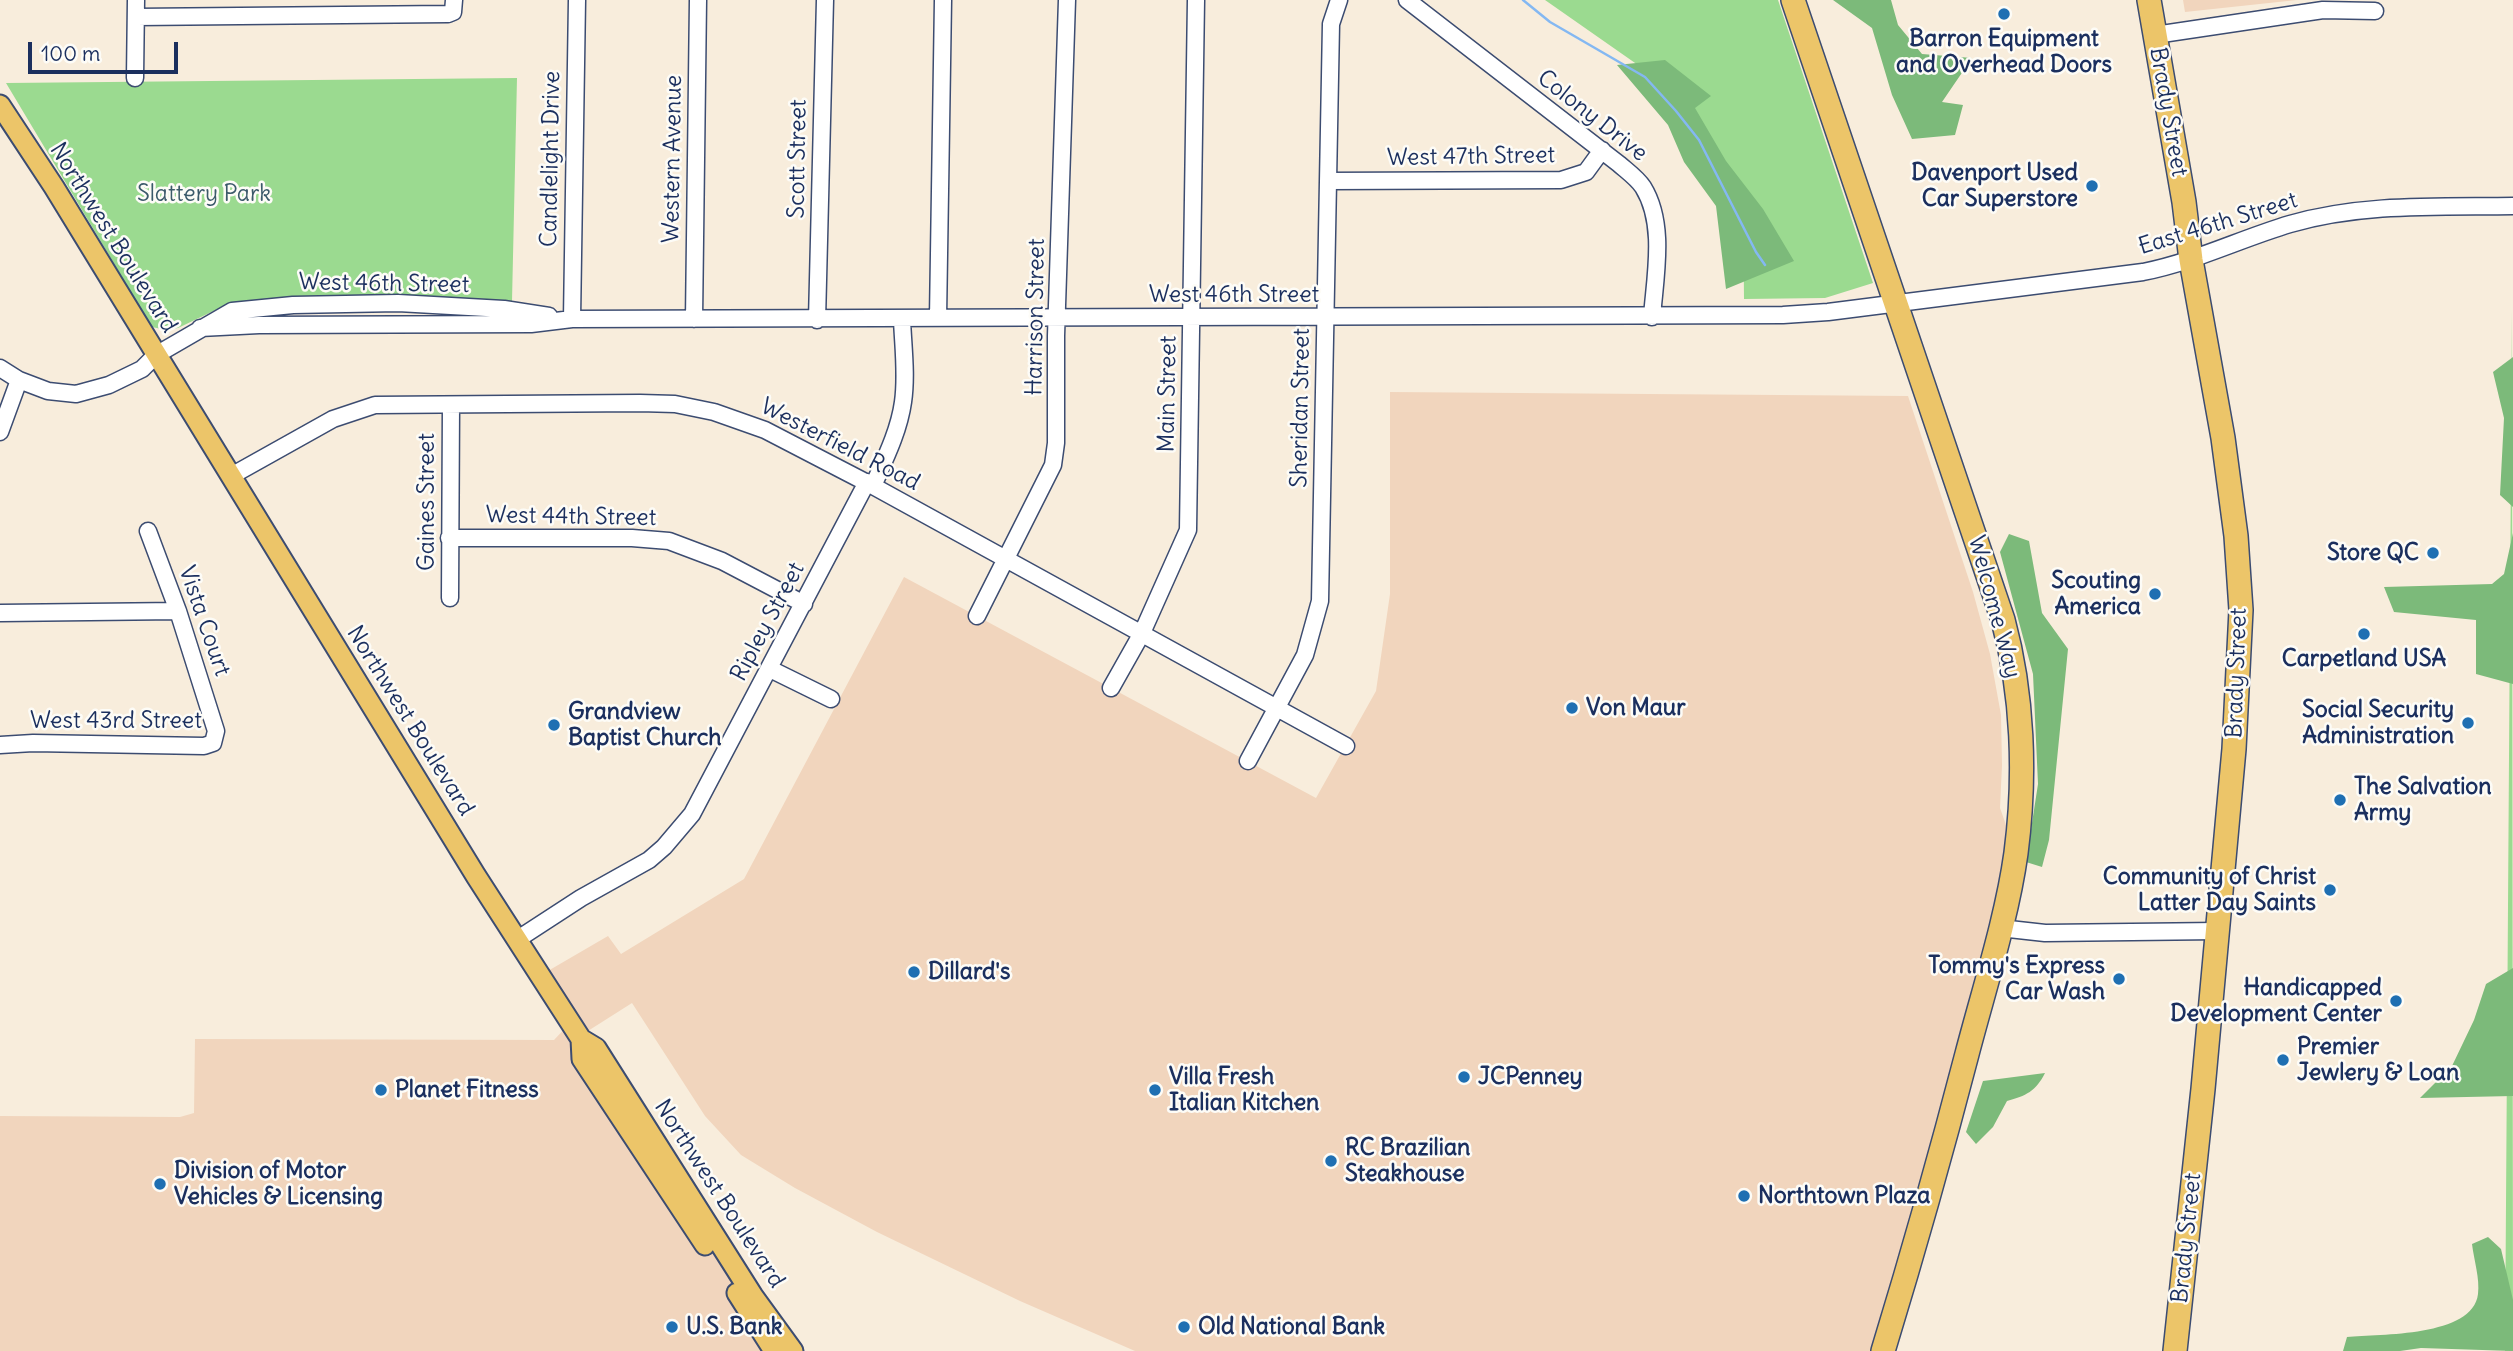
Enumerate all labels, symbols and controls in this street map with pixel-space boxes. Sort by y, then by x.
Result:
marker: Barron Equipment and Overhead Doors [1996,6,2012,22]
place label: Barron Equipment and Overhead Doors [1896,25,2112,79]
scale bar [32,28,182,72]
text: 100 m [41,40,100,67]
street label: Brady Street [2143,45,2193,179]
street label: Colony Drive [1531,64,1653,168]
street label: Candlelight Drive [536,71,566,247]
street label: Western Avenue [658,75,688,243]
street label: Scott Street [783,99,813,219]
street label: Northwest Boulevard [43,138,183,338]
street label: West 47th Street [1387,142,1555,172]
place label: Davenport Used Car Superstore [1911,159,2078,213]
marker: Davenport Used Car Superstore [2084,178,2100,194]
park label: Slattery Park [137,180,271,208]
street label: East 46th Street [2135,187,2301,261]
street label: Harrison Street [1021,238,1051,396]
street label: West 46th Street [298,269,470,299]
street label: West 46th Street [1149,281,1319,309]
street label: Sheridan Street [1286,328,1316,488]
street label: Main Street [1153,335,1183,453]
street label: Westerfield Road [756,393,924,497]
street label: Gaines Street [413,433,441,571]
street label: West 44th Street [485,502,657,532]
street label: Welcome Way [1962,533,2026,681]
place label: Store QC [2327,539,2419,567]
marker: Store QC [2425,545,2441,561]
street label: Ripley Street [725,558,811,686]
street label: Vista Court [172,562,236,680]
place label: Scouting America [2051,567,2141,621]
marker: Scouting America [2147,586,2163,602]
street label: Brady Street [2221,607,2253,739]
street label: Northwest Boulevard [340,621,480,821]
marker: Carpetland USA [2356,626,2372,642]
place label: Carpetland USA [2282,645,2446,673]
place label: Von Maur [1586,694,1686,722]
place label: Social Security Administration [2302,696,2454,750]
place label: Grandview Baptist Church [568,698,722,752]
marker: Von Maur [1564,700,1580,716]
street label: West 43rd Street [30,707,202,735]
marker: Social Security Administration [2460,715,2476,731]
marker: Grandview Baptist Church [546,717,562,733]
place label: The Salvation Army [2354,773,2492,827]
marker: The Salvation Army [2332,792,2348,808]
place label: Community of Christ Latter Day Saints [2103,863,2316,917]
marker: Community of Christ Latter Day Saints [2322,882,2338,898]
place label: Tommy's Express Car Wash [1928,952,2105,1006]
place label: Dillard's [928,958,1010,986]
marker: Dillard's [906,964,922,980]
marker: Tommy's Express Car Wash [2111,971,2127,987]
place label: Handicapped Development Center [2170,974,2382,1028]
marker: Handicapped Development Center [2388,993,2404,1009]
place label: Premier Jewlery & Loan [2297,1033,2459,1087]
marker: Premier Jewlery & Loan [2275,1052,2291,1068]
place label: Villa Fresh Italian Kitchen [1169,1063,1319,1117]
place label: JCPenney [1478,1063,1583,1091]
marker: JCPenney [1456,1069,1472,1085]
place label: Planet Fitness [395,1076,539,1104]
marker: Planet Fitness [373,1082,389,1098]
marker: Villa Fresh Italian Kitchen [1147,1082,1163,1098]
street label: Northwest Boulevard [648,1095,790,1293]
place label: RC Brazilian Steakhouse [1345,1134,1470,1188]
marker: RC Brazilian Steakhouse [1323,1153,1339,1169]
place label: Division of Motor Vehicles & Licensing [174,1157,383,1211]
street label: Brady Street [2166,1172,2208,1304]
marker: Division of Motor Vehicles & Licensing [152,1176,168,1192]
place label: Northtown Plaza [1758,1182,1930,1210]
marker: Northtown Plaza [1736,1188,1752,1204]
place label: U.S. Bank [686,1313,782,1341]
place label: Old National Bank [1198,1313,1385,1341]
marker: U.S. Bank [664,1319,680,1335]
marker: Old National Bank [1176,1319,1192,1335]

